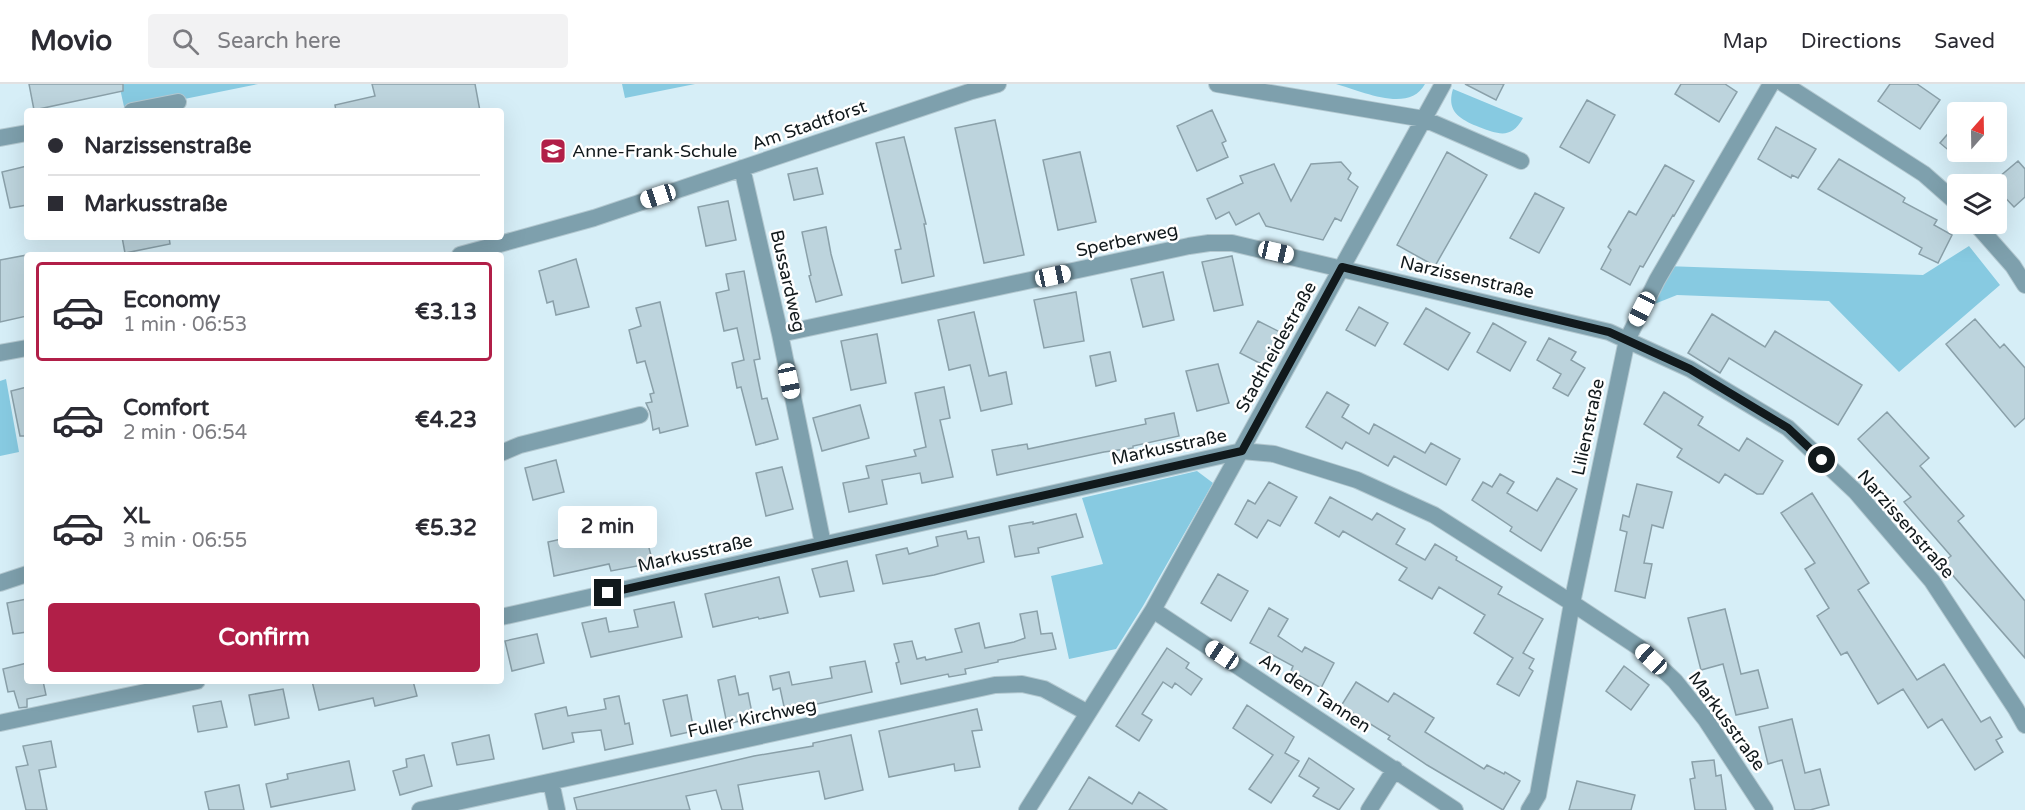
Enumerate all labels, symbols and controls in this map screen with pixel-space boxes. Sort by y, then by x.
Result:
search box [148,14,568,68]
text: Movio [30,24,112,58]
icon: search [169,25,202,58]
text: Search here [217,28,341,54]
text: Map [1722,29,1768,54]
text: Directions [1801,29,1901,54]
text: Saved [1934,29,1995,54]
street label: Am Stadtforst [749,95,869,155]
north arrow [1947,102,2007,162]
map controls [1947,102,2007,234]
text: Narzissenstraße [84,133,251,159]
school or university icon: Anne-Frank-Schule [538,136,568,166]
place label: Anne-Frank-Schule [572,140,737,162]
button: layers [1947,174,2007,234]
car [638,182,678,210]
text: Markusstraße [84,191,228,217]
street label: Sperberweg [1074,218,1180,262]
street label: Bussardweg [766,228,810,334]
car [1256,239,1296,265]
street label: Narzissenstraße [1398,251,1536,303]
car [1034,263,1072,289]
street label: Stadtheidestraße [1231,278,1321,416]
icon: car [51,285,105,339]
text: Economy [123,287,220,313]
car [1626,289,1658,329]
text: €3.13 [415,299,477,325]
text: 1 min · 06:53 [123,313,247,337]
car [776,362,802,400]
street label: Lilienstraße [1567,377,1609,477]
icon: car [51,393,105,447]
text: Comfort [123,395,209,421]
text: €4.23 [415,407,477,433]
text: 2 min · 06:54 [123,421,247,445]
street label: Markusstraße [1109,424,1229,470]
route start [1808,446,1835,473]
street label: Narzissenstraße [1853,465,1959,583]
icon: car [51,501,105,555]
text: XL [123,503,150,529]
callout: 2 min [558,506,658,548]
text: €5.32 [415,515,477,541]
text: 2 min [581,515,634,539]
text: 3 min · 06:55 [123,529,247,553]
street label: Markusstraße [635,529,755,577]
route end [594,579,621,606]
button: Confirm [48,603,480,672]
car [1202,637,1242,673]
car [1632,640,1670,678]
street label: An den Tannen [1255,649,1375,737]
street label: Markusstraße [1684,667,1770,775]
street label: Fuller Kirchweg [686,694,818,742]

